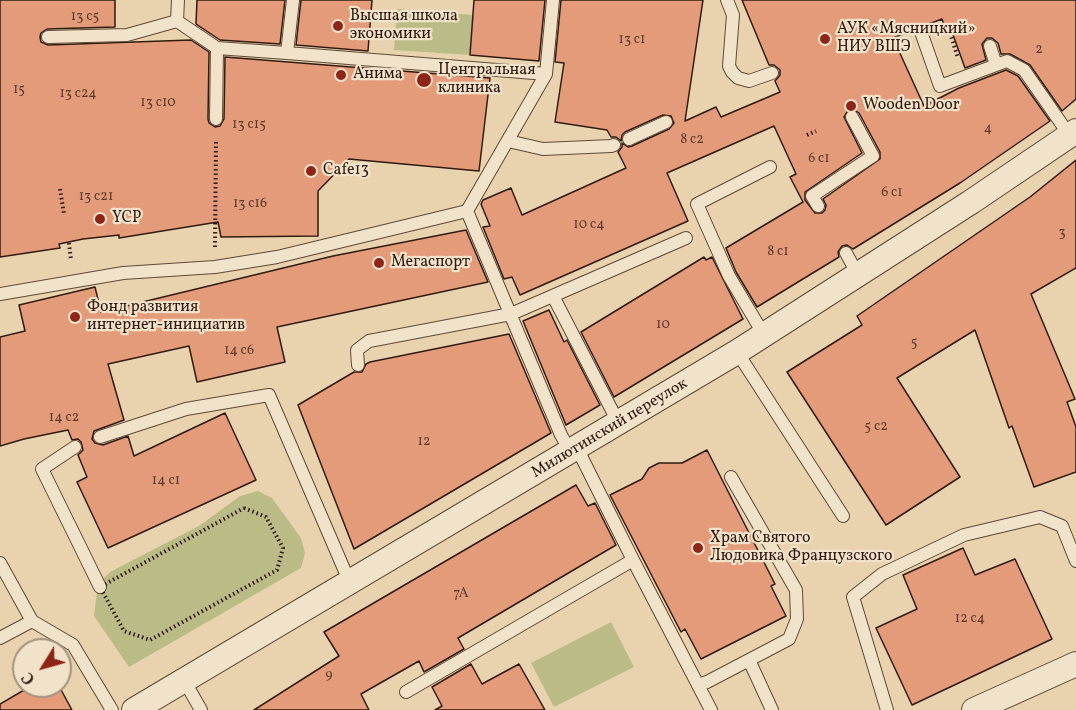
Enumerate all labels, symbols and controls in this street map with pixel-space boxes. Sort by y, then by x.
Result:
place label: Высшая школа экономики [350,7,458,45]
house number: 13 с5 [71,9,99,25]
marker: Высшая школа экономики [331,19,345,33]
place label: АУК «Мясницкий» НИУ ВШЭ [837,20,976,58]
house number: 13 с1 [618,32,646,48]
marker: АУК «Мясницкий» НИУ ВШЭ [818,32,832,46]
house number: 2 [1035,42,1043,58]
place label: Центральная клиника [438,61,536,99]
place label: Анима [353,65,403,85]
marker: Анима [334,68,348,82]
marker: Центральная клиника [415,71,433,89]
house number: 15 [13,82,25,98]
house number: 13 с24 [59,86,97,102]
house number: 13 с10 [140,95,176,111]
place label: Wooden Door [863,96,960,116]
marker: Wooden Door [844,99,858,113]
house number: 13 с15 [232,117,266,133]
house number: 4 [984,121,992,137]
house number: 8 с2 [680,132,704,148]
house number: 6 с1 [808,151,830,167]
place label: Cafe13 [323,161,369,181]
marker: Cafe13 [304,164,318,178]
house number: 6 с1 [881,185,903,201]
house number: 13 с21 [79,189,113,205]
house number: 13 с16 [233,196,267,212]
place label: YCP [112,209,141,229]
marker: YCP [93,212,107,226]
house number: 10 с4 [573,217,605,233]
house number: 3 [1058,225,1066,241]
house number: 8 с1 [767,244,789,260]
place label: Мегаспорт [391,253,470,273]
marker: Мегаспорт [372,256,386,270]
place label: Фонд развития интернет-инициатив [87,298,245,336]
marker: Фонд развития интернет-инициатив [68,310,82,324]
house number: 10 [656,317,670,333]
house number: 5 [911,335,917,351]
house number: 14 с6 [224,343,254,359]
street label: Милютинский переулок [528,375,692,483]
house number: 14 с2 [49,410,79,426]
house number: 5 с2 [864,419,888,435]
house number: 12 [418,434,430,450]
house number: 14 с1 [152,473,180,489]
place label: Храм Святого Людовика Французского [710,529,892,567]
marker: Храм Святого Людовика Французского [691,541,705,555]
house number: 7А [453,586,469,602]
house number: 12 с4 [955,611,985,627]
north arrow [12,638,72,698]
text: С [17,667,41,688]
house number: 9 [325,667,333,683]

